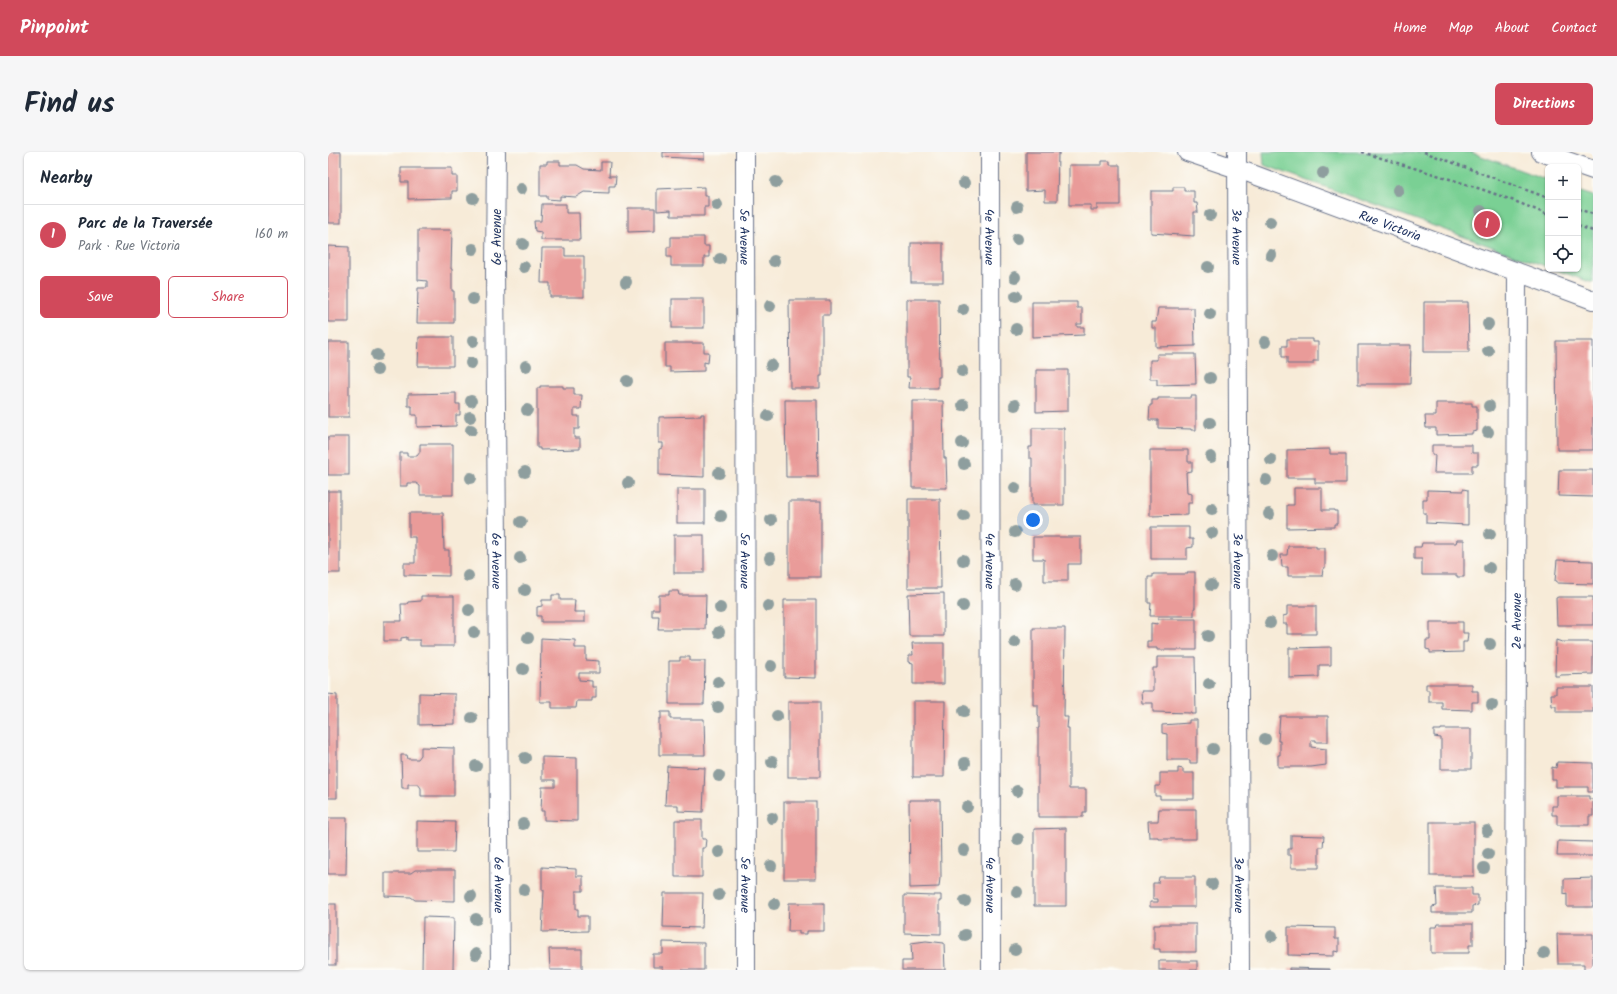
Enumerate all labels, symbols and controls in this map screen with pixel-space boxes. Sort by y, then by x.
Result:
text: Pinpoint [20,13,89,43]
text: Home [1393,17,1427,39]
text: Map [1449,17,1473,39]
text: About [1495,17,1529,39]
text: Contact [1551,17,1597,39]
text: Find us [24,82,115,127]
button: Directions [1495,83,1593,125]
map controls [1545,164,1581,272]
button: + [1545,164,1581,200]
text: Nearby [40,165,92,192]
button: − [1545,200,1581,236]
street label: Rue Victoria [1355,205,1424,248]
street label: 6e Avenue [487,209,508,265]
street label: 5e Avenue [733,209,754,265]
street label: 4e Avenue [978,209,999,265]
street label: 3e Avenue [1225,209,1246,266]
pin: 1 [1474,209,1500,239]
text: Parc de la Traversée [78,212,212,236]
text: 1 [51,224,55,245]
text: 160 m [255,224,288,245]
text: Park · Rue Victoria [78,236,180,257]
button: locate [1545,236,1581,272]
button: Save [40,276,160,318]
button: Share [168,276,288,318]
your location [1023,510,1043,530]
street label: 6e Avenue [485,533,506,590]
street label: 5e Avenue [733,533,755,589]
street label: 4e Avenue [978,533,1000,589]
street label: 3e Avenue [1226,533,1248,590]
street label: 2e Avenue [1507,592,1528,650]
street label: 6e Avenue [487,857,509,914]
street label: 5e Avenue [734,857,755,913]
street label: 4e Avenue [979,857,1000,913]
street label: 3e Avenue [1228,857,1249,914]

